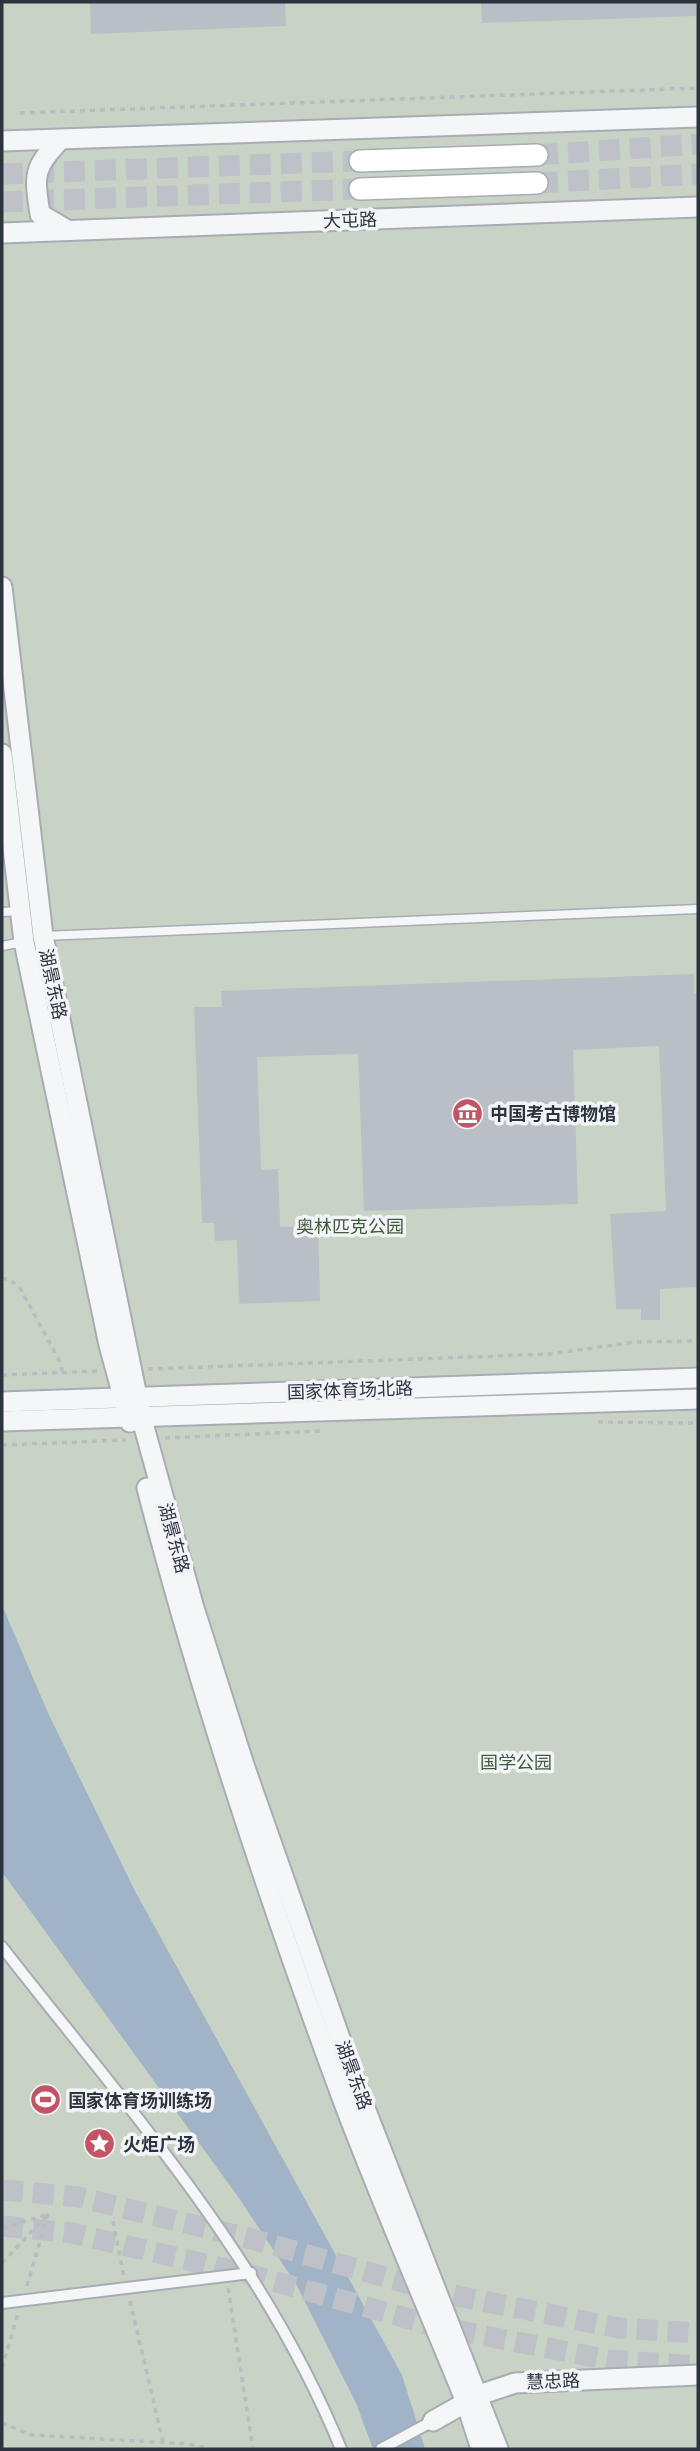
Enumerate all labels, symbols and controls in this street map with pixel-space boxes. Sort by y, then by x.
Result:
street label: 大屯路 [323,207,377,233]
street label: 湖景东路 [33,946,73,1022]
museum icon: 中国考古博物馆 [450,1096,484,1130]
place label: 中国考古博物馆 [490,1101,616,1126]
park label: 奥林匹克公园 [296,1214,404,1239]
street label: 国家体育场北路 [287,1375,413,1405]
street label: 湖景东路 [153,1500,195,1576]
park label: 国学公园 [480,1750,552,1775]
street label: 湖景东路 [330,2037,378,2113]
sports icon: 国家体育场训练场 [28,2083,62,2117]
place label: 国家体育场训练场 [68,2088,212,2113]
place icon: 火炬广场 [83,2127,117,2161]
place label: 火炬广场 [123,2132,195,2157]
street label: 慧忠路 [526,2368,580,2394]

